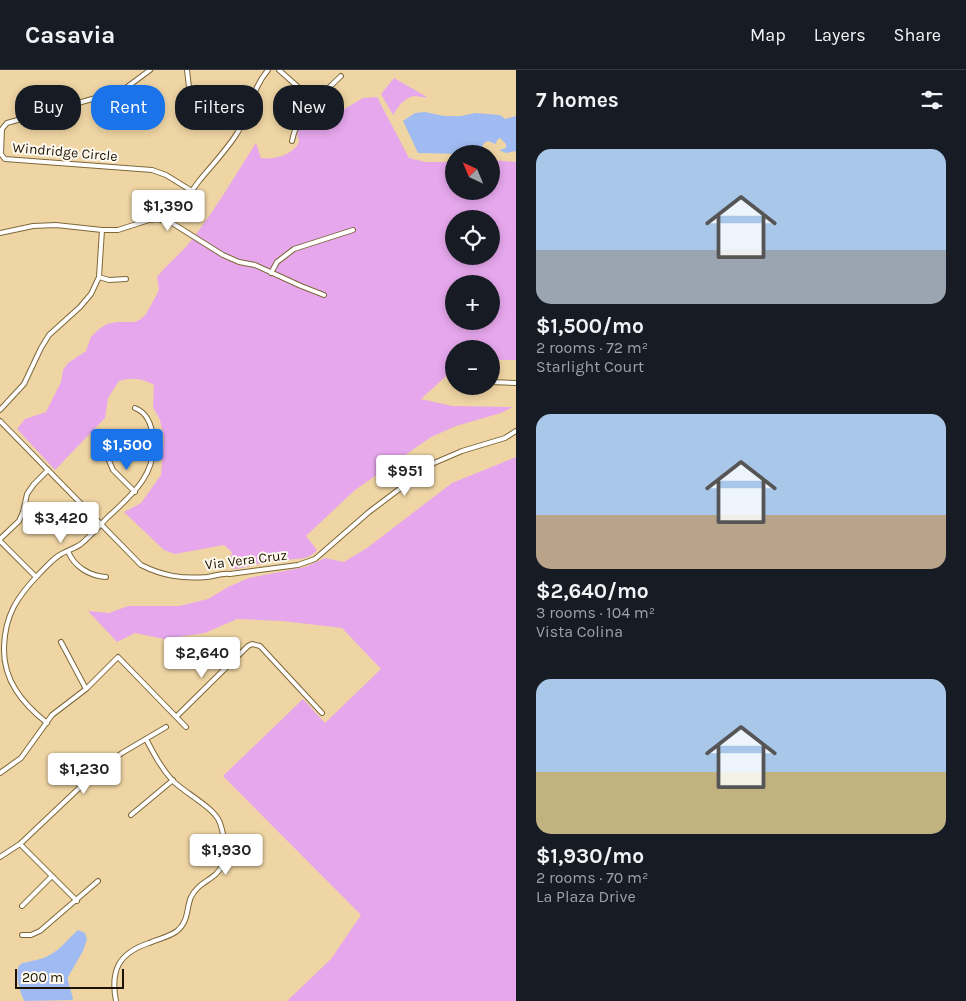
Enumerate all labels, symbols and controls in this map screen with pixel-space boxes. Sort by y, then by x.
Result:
text: Casavia [25,21,115,49]
text: Map [750,24,786,46]
text: Layers [814,24,866,46]
text: Share [894,24,941,46]
chip: Buy [15,85,81,130]
chip: Rent [91,85,165,130]
chip: Filters [175,85,263,130]
chip: New [273,85,344,130]
icon: filters [918,86,946,114]
text: 7 homes [536,88,619,112]
street label: Windridge Circle [12,139,118,165]
north arrow [445,145,500,200]
map controls [445,145,500,395]
icon: home [696,182,786,272]
pin: $1,390 [127,190,209,232]
text: $1,390 [143,196,193,215]
button: locate [445,210,500,265]
button: + [445,275,500,330]
text: $1,500/mo [536,314,644,338]
text: 2 rooms · 72 m² [536,338,648,357]
button: − [445,340,500,395]
text: Starlight Court [536,357,644,376]
pin: $1,500 [86,428,168,471]
text: $1,500 [102,435,152,454]
icon: home [696,447,786,537]
pin: $951 [375,454,435,497]
text: $951 [387,461,423,480]
pin: $3,420 [20,502,102,544]
text: $3,420 [34,508,88,527]
street label: Via Vera Cruz [204,547,288,573]
text: $2,640/mo [536,579,649,603]
text: 3 rooms · 104 m² [536,603,655,622]
text: Vista Colina [536,622,623,641]
pin: $2,640 [161,636,243,679]
text: $2,640 [175,643,229,662]
icon: home [696,712,786,802]
pin: $1,230 [43,752,125,795]
text: $1,230 [59,759,109,778]
pin: $1,930 [185,834,267,876]
text: $1,930 [201,840,251,859]
text: $1,930/mo [536,844,644,868]
text: 2 rooms · 70 m² [536,868,648,887]
text: La Plaza Drive [536,887,636,906]
scale bar [15,966,124,989]
text: 200 m [22,969,63,986]

